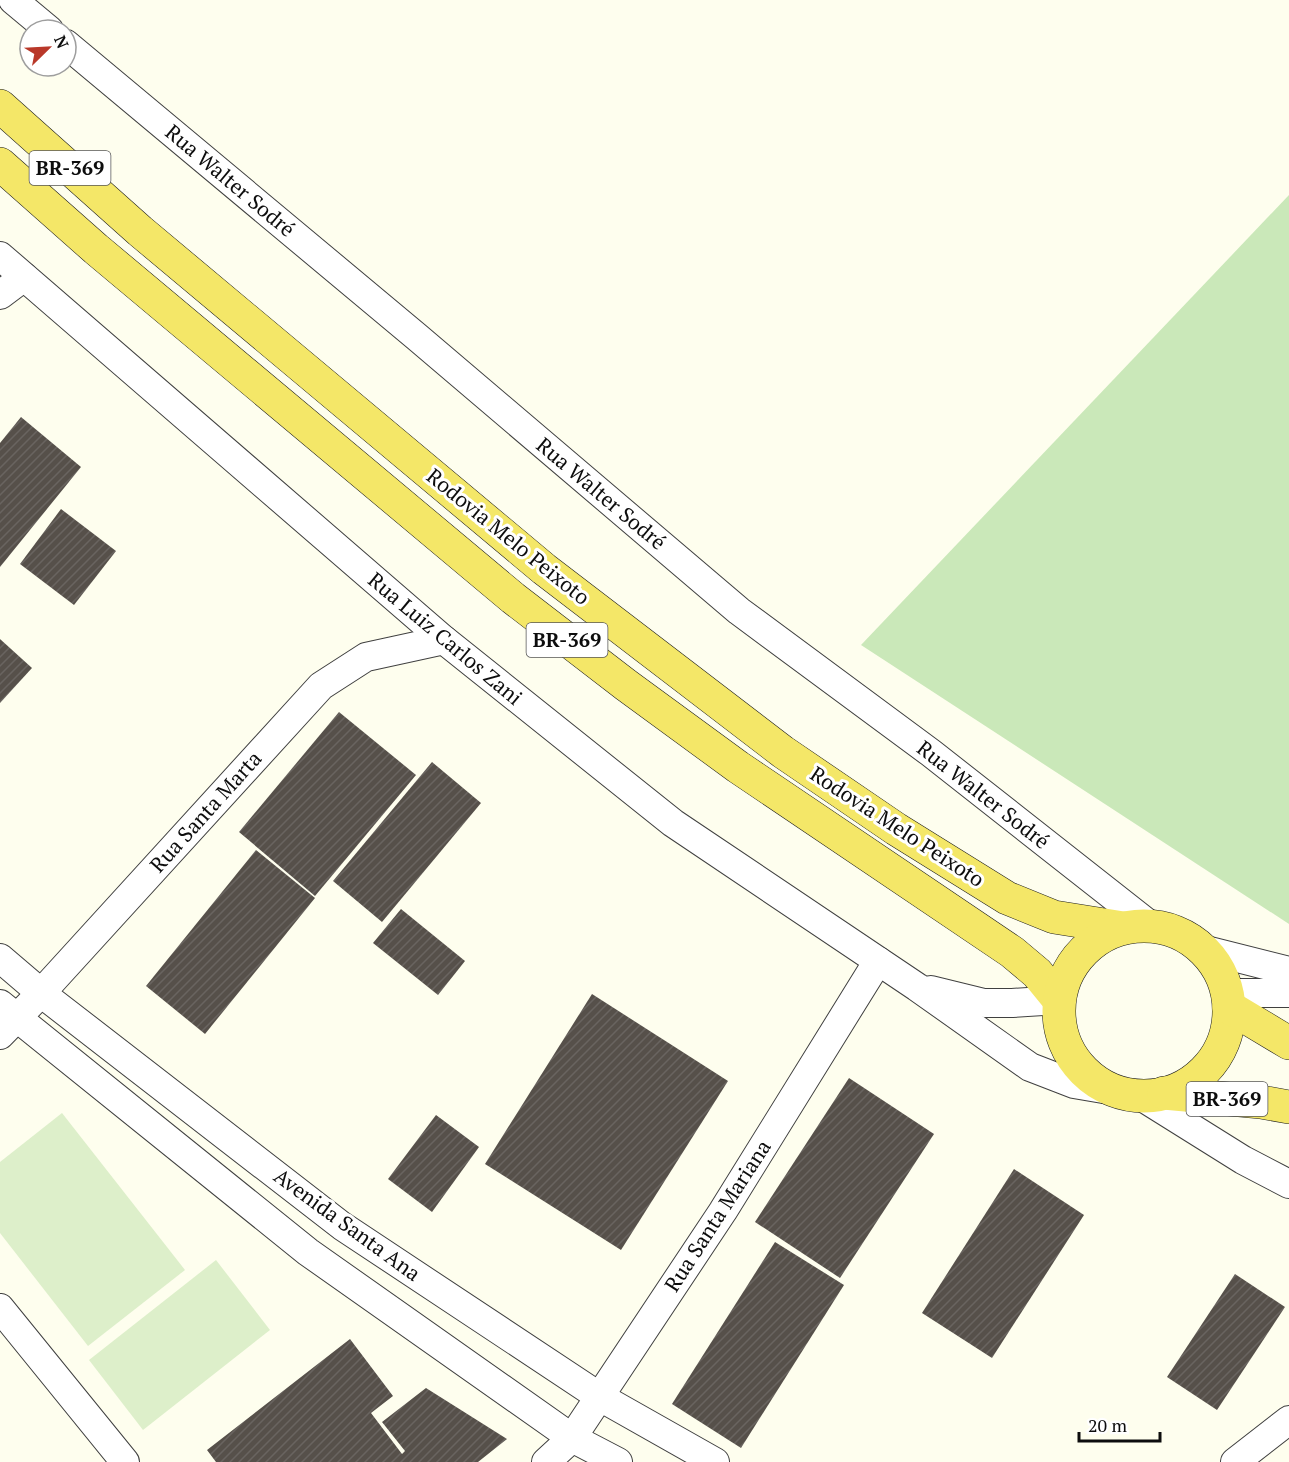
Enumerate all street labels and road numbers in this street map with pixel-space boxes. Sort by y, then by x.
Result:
street label: Rua Walter Sodré [160,118,301,243]
road number: BR-369 [29,151,110,185]
street label: Rua Walter Sodré [531,431,672,556]
street label: Rodovia Melo Peixoto [421,462,596,611]
street label: Rua Luiz Carlos Zani [363,566,529,711]
road number: BR-369 [526,623,608,657]
street label: Rua Walter Sodré [912,734,1056,855]
street label: Rua Santa Marta [143,744,268,878]
street label: Rodovia Melo Peixoto [805,759,990,893]
road number: BR-369 [1186,1082,1268,1116]
street label: Rua Santa Mariana [658,1134,777,1297]
street label: Avenida Santa Ana [269,1162,427,1287]

